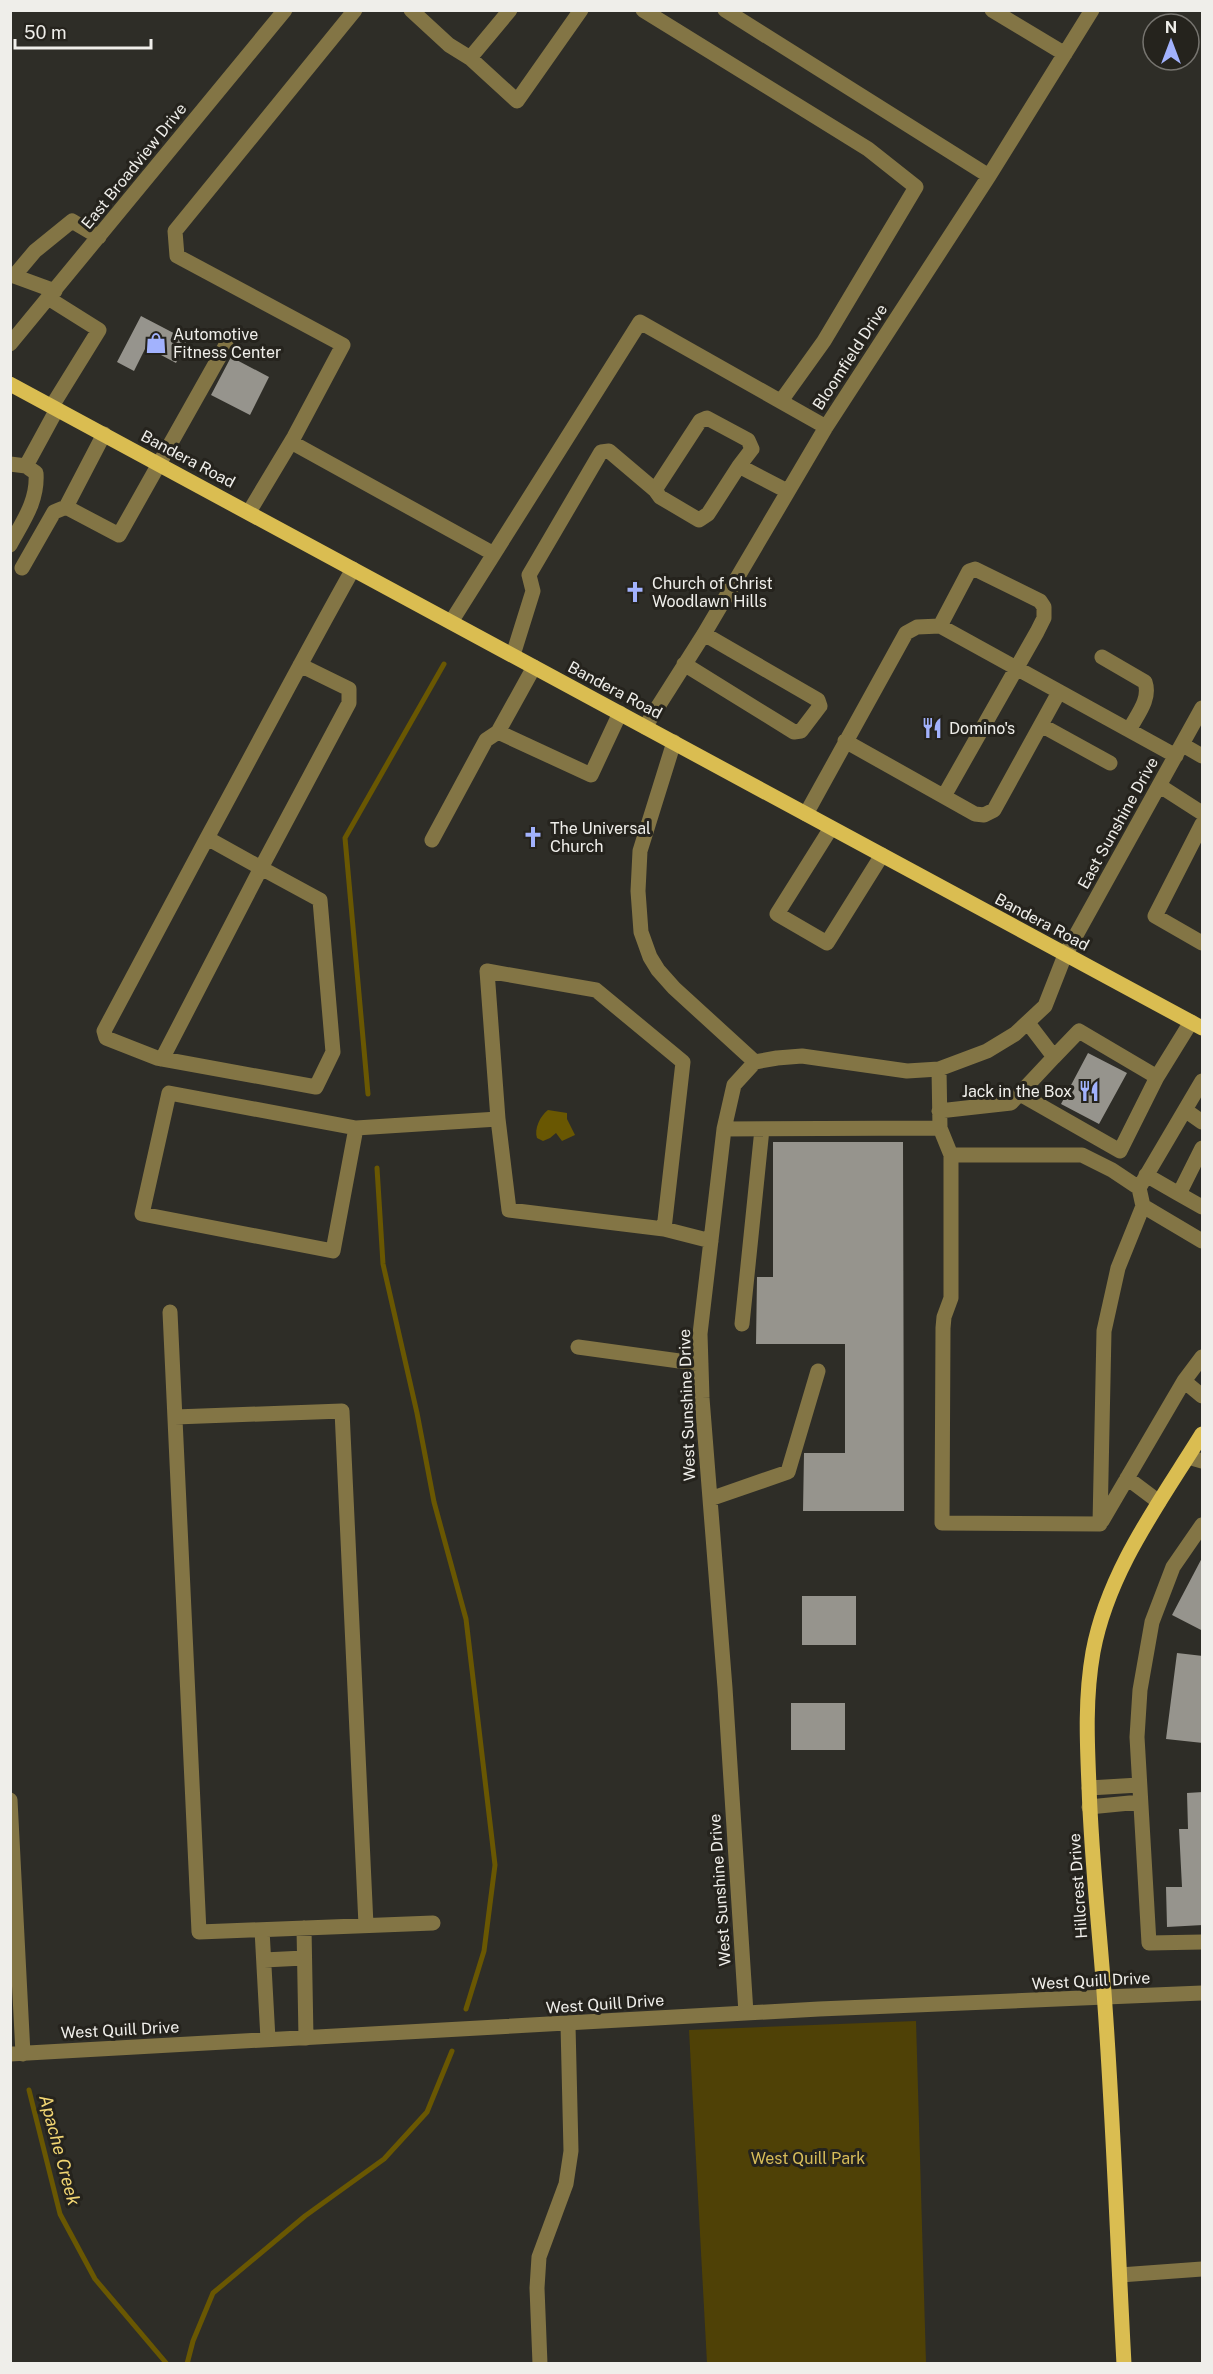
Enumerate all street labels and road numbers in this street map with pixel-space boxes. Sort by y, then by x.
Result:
street label: East Broadview Drive [77,99,191,233]
street label: Bloomfield Drive [809,301,891,413]
street label: Bandera Road [138,426,238,492]
street label: Bandera Road [565,657,665,723]
street label: East Sunshine Drive [1074,754,1162,892]
street label: Bandera Road [992,889,1092,955]
street label: West Sunshine Drive [675,1328,699,1482]
street label: West Sunshine Drive [705,1813,735,1967]
street label: Hillcrest Drive [1065,1833,1091,1939]
street label: West Quill Drive [1031,1968,1151,1994]
street label: West Quill Drive [545,1990,665,2018]
street label: West Quill Drive [60,2017,180,2043]

